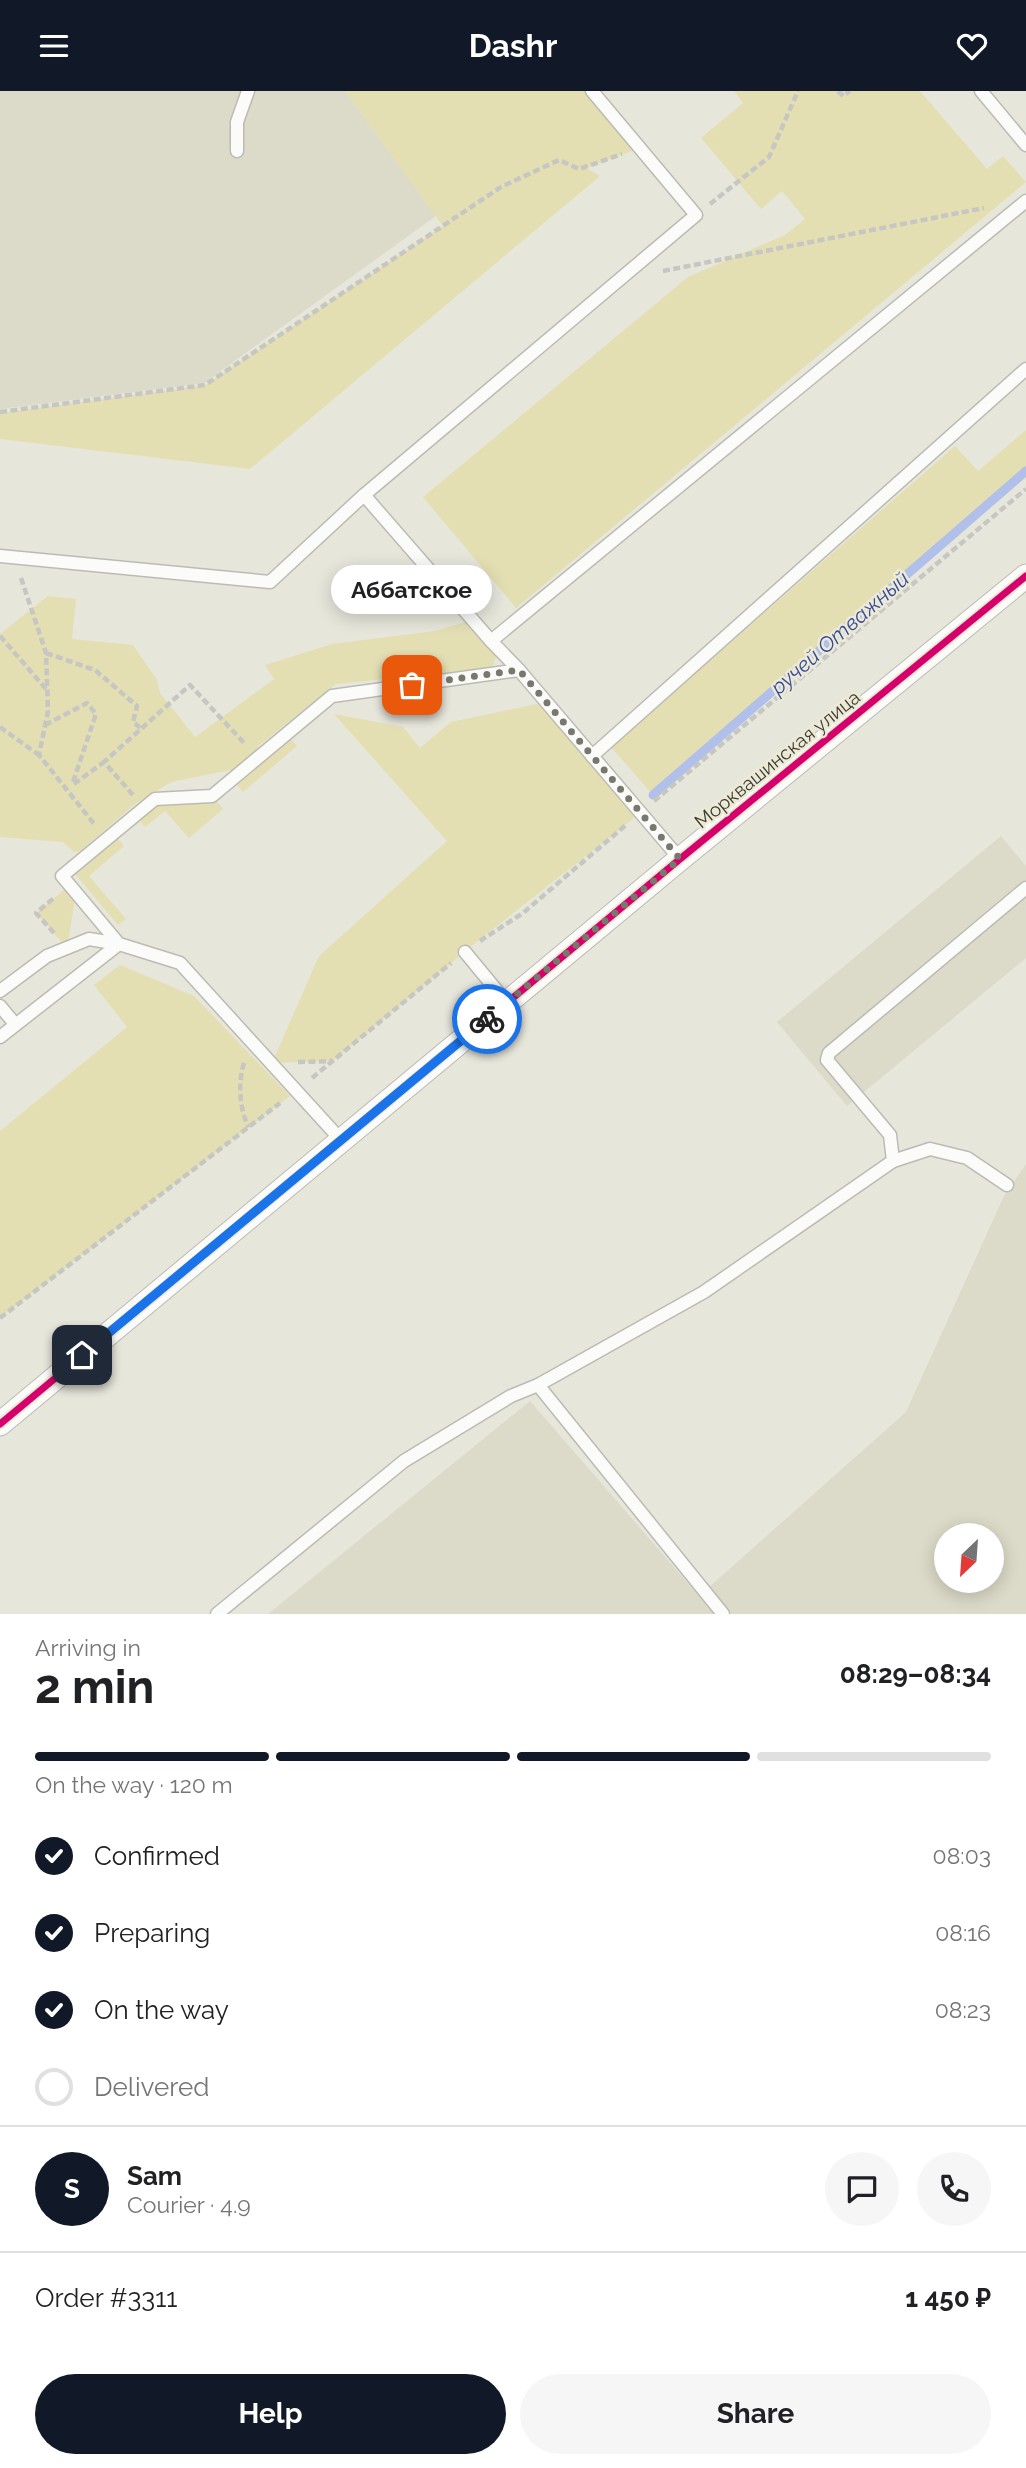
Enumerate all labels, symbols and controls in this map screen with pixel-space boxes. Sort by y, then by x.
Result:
icon: menu [35,27,73,65]
text: Dashr [469,27,557,64]
icon: heart [953,27,991,65]
callout: Аббатское [332,566,492,615]
water label: ручей Отважный [765,566,914,700]
text: Аббатское [351,576,472,603]
pin [382,655,442,715]
icon: bag [393,666,431,704]
street label: Морквашинская улица [690,686,864,832]
courier [452,984,522,1054]
icon: bike [468,1000,506,1038]
pin [52,1325,112,1385]
icon: home [63,1336,101,1374]
north arrow [934,1523,1004,1593]
map controls [934,1523,1004,1593]
text: Arriving in [35,1634,141,1661]
text: 08:29–08:34 [840,1659,991,1689]
text: 2 min [35,1660,154,1714]
text: On the way · 120 m [35,1771,233,1798]
icon: check [35,1837,73,1875]
text: Confirmed [94,1841,220,1871]
text: 08:03 [933,1842,991,1869]
icon: check [35,1914,73,1952]
text: Preparing [94,1918,210,1948]
text: 08:16 [935,1919,991,1946]
icon: check [35,1991,73,2029]
text: On the way [94,1995,229,2025]
text: 08:23 [935,1996,991,2023]
text: Delivered [94,2072,209,2102]
button: chat [825,2152,899,2226]
button: phone [917,2152,991,2226]
text: Sam [127,2161,182,2191]
text: S [64,2174,80,2204]
text: Courier · 4.9 [127,2191,251,2218]
text: Order #3311 [35,2283,178,2313]
text: 1 450 ₽ [905,2283,991,2313]
button: Help [35,2374,506,2454]
button: Share [520,2374,991,2454]

